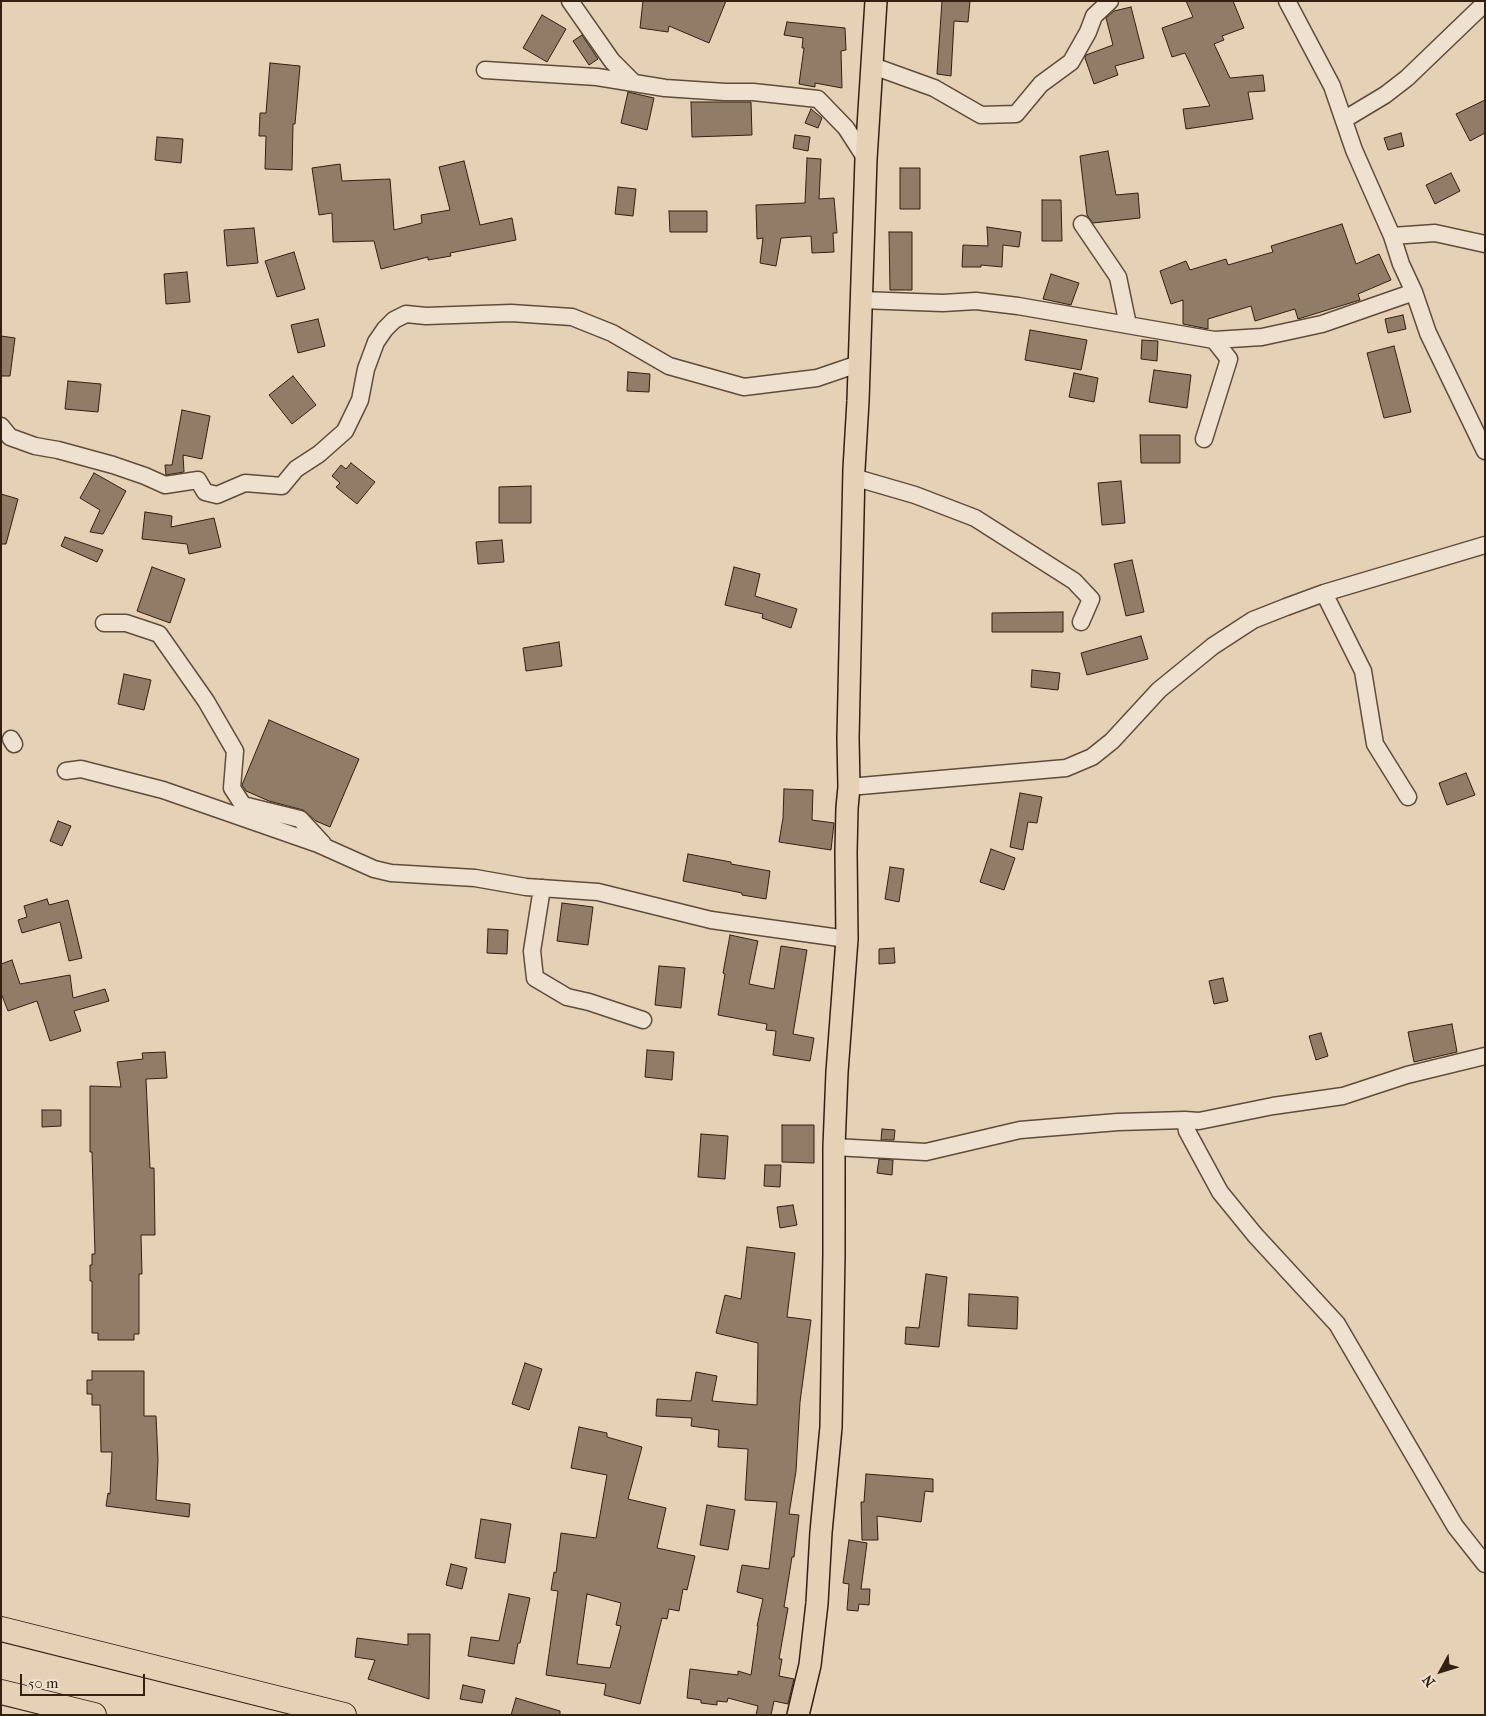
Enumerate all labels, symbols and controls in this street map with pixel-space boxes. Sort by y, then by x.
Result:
north arrow [1416,1646,1466,1696]
scale bar [22,1664,148,1696]
text: N [1419,1671,1439,1690]
text: 50 m [28,1674,58,1692]

